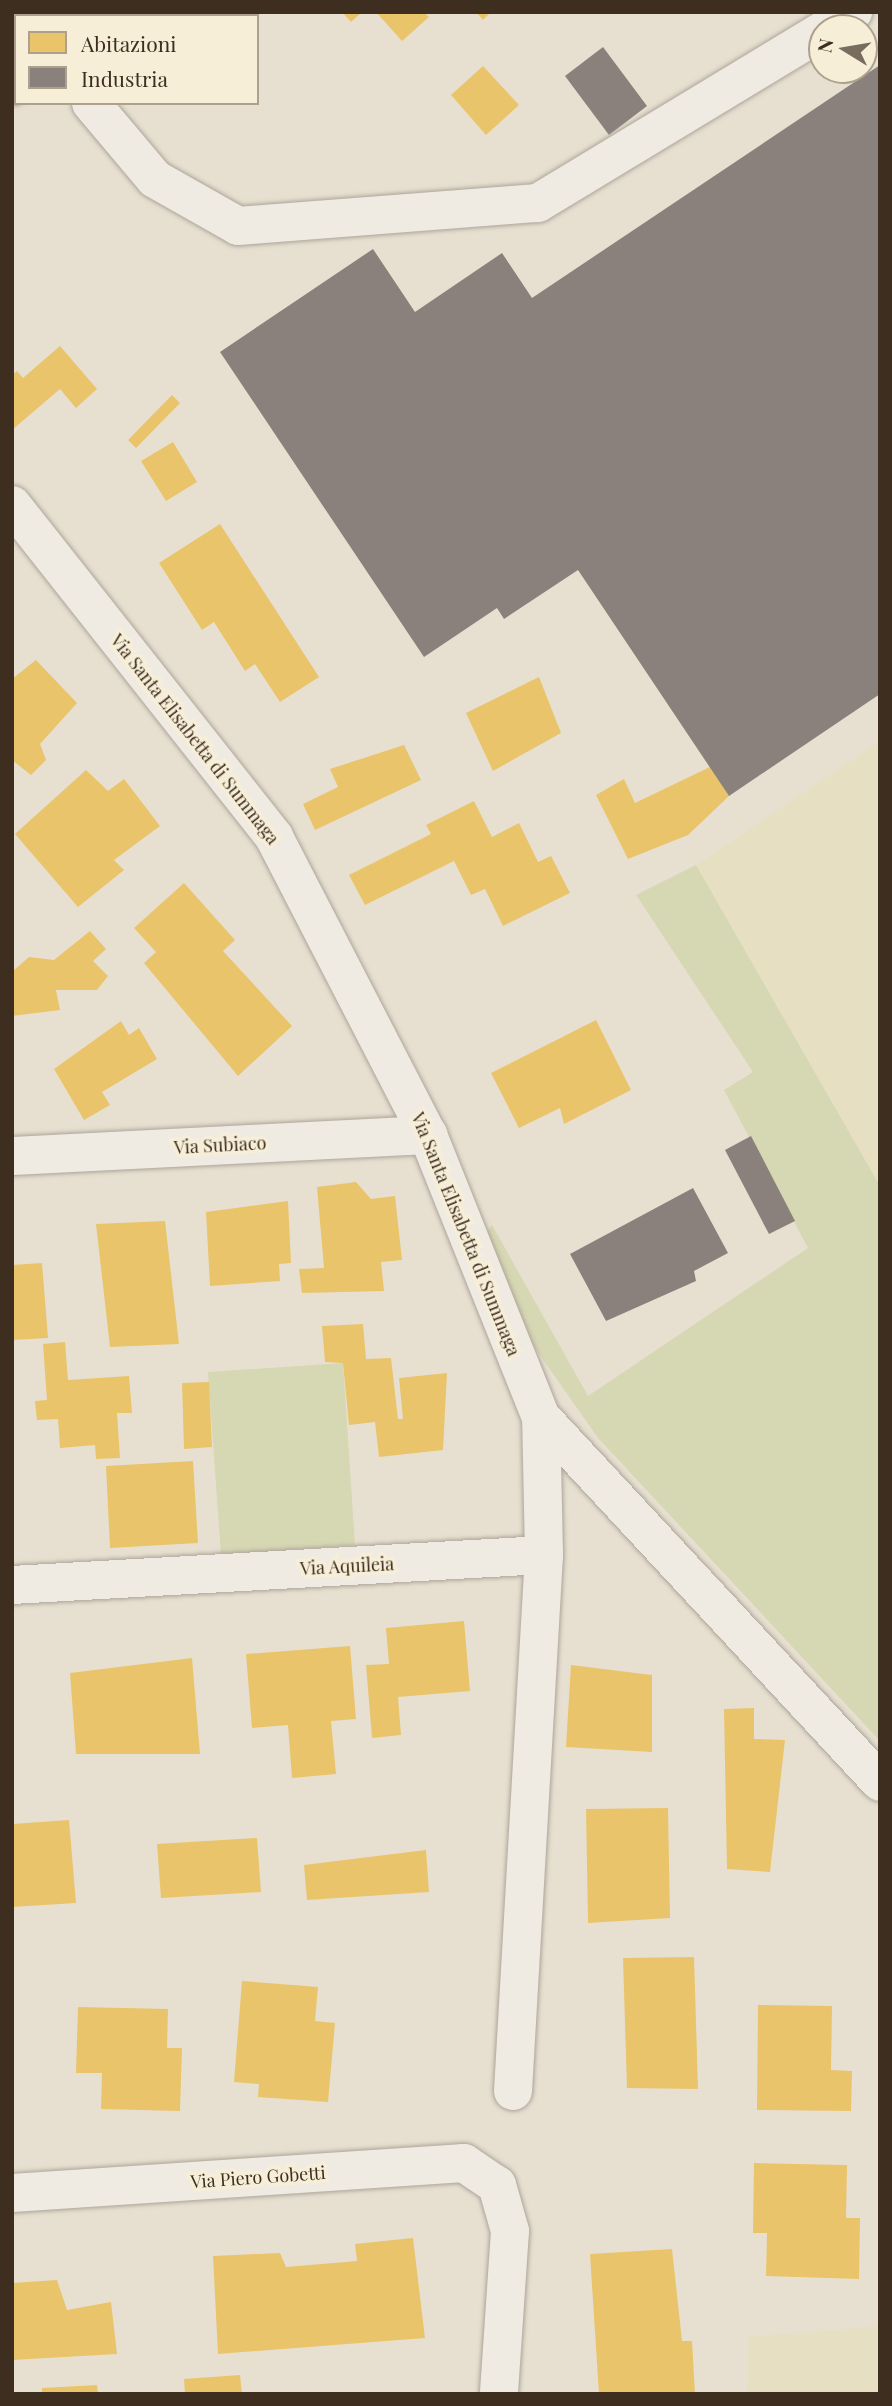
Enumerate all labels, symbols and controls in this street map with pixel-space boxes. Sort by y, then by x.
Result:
legend [14,14,259,105]
north arrow [808,14,878,84]
text: Abitazioni [81,29,176,57]
text: N [810,36,838,55]
text: Industria [81,64,168,92]
street label: Via Santa Elisabetta di Summaga [106,629,284,849]
street label: Via Santa Elisabetta di Summaga [407,1109,525,1359]
street label: Via Subiaco [173,1132,267,1158]
street label: Via Aquileia [299,1553,395,1579]
street label: Via Piero Gobetti [190,2161,326,2193]

